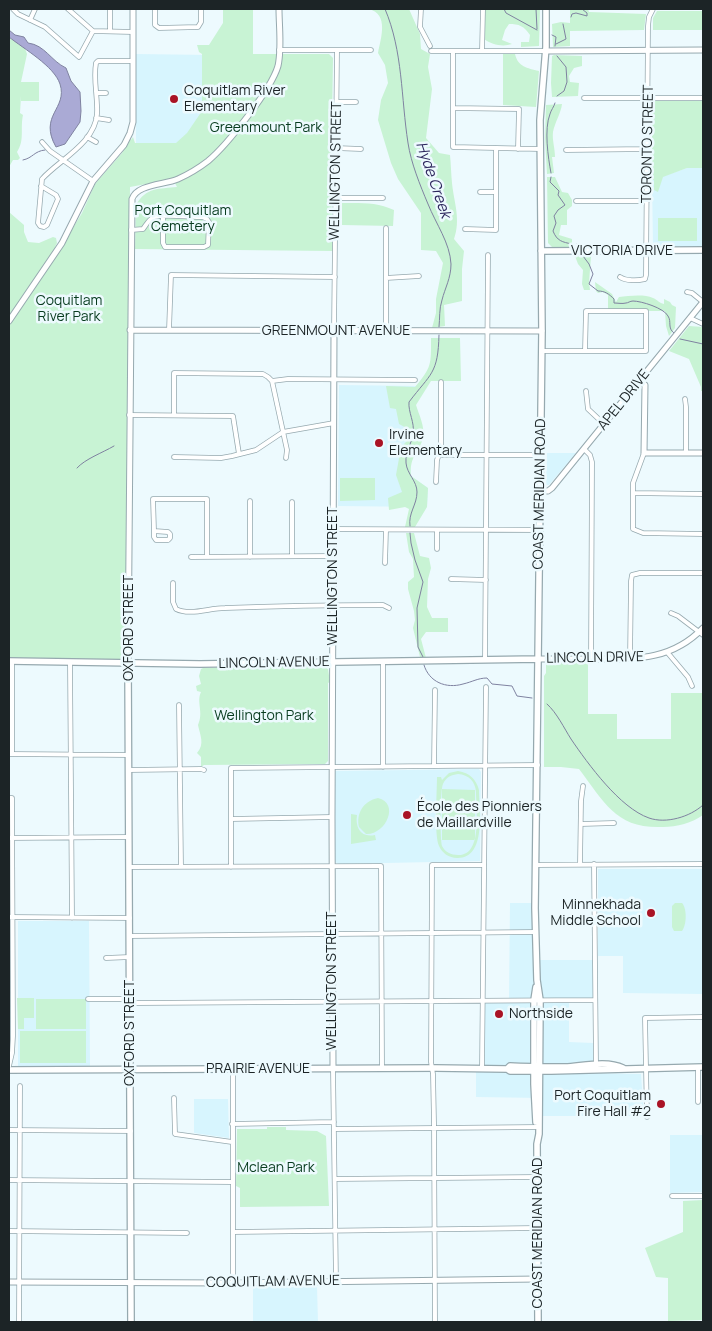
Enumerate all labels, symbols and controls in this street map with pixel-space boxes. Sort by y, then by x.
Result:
place label: Coquitlam River Elementary [184,83,286,115]
street label: TORONTO STREET [639,85,657,203]
marker: Coquitlam River Elementary [168,93,180,105]
street label: WELLINGTON STREET [326,101,346,241]
park label: Greenmount Park [210,120,322,136]
water label: Hyde Creek [412,139,454,221]
park label: Port Coquitlam Cemetery [135,203,231,236]
street label: VICTORIA DRIVE [571,243,673,259]
park label: Coquitlam River Park [36,293,102,326]
street label: GREENMOUNT AVENUE [262,323,410,339]
street label: APEL DRIVE [594,366,654,434]
street label: COAST MERIDIAN ROAD [530,418,550,570]
place label: Irvine Elementary [389,427,462,460]
marker: Irvine Elementary [373,437,385,449]
street label: WELLINGTON STREET [325,507,341,645]
street label: OXFORD STREET [121,575,137,681]
street label: LINCOLN DRIVE [546,649,644,667]
street label: LINCOLN AVENUE [218,654,330,672]
park label: Wellington Park [214,708,314,724]
place label: École des Pionniers de Maillardville [417,799,542,832]
marker: École des Pionniers de Maillardville [401,809,413,821]
place label: Minnekhada Middle School [551,897,641,930]
marker: Minnekhada Middle School [645,907,657,919]
street label: WELLINGTON STREET [324,912,340,1050]
street label: OXFORD STREET [122,980,138,1086]
place label: Northside [509,1006,573,1022]
marker: Northside [493,1008,505,1020]
street label: PRAIRIE AVENUE [206,1061,310,1077]
place label: Port Coquitlam Fire Hall #2 [554,1088,651,1120]
marker: Port Coquitlam Fire Hall #2 [655,1098,667,1110]
street label: COAST MERIDIAN ROAD [530,1158,546,1308]
park label: Mclean Park [237,1160,315,1176]
street label: COQUITLAM AVENUE [206,1272,340,1292]

